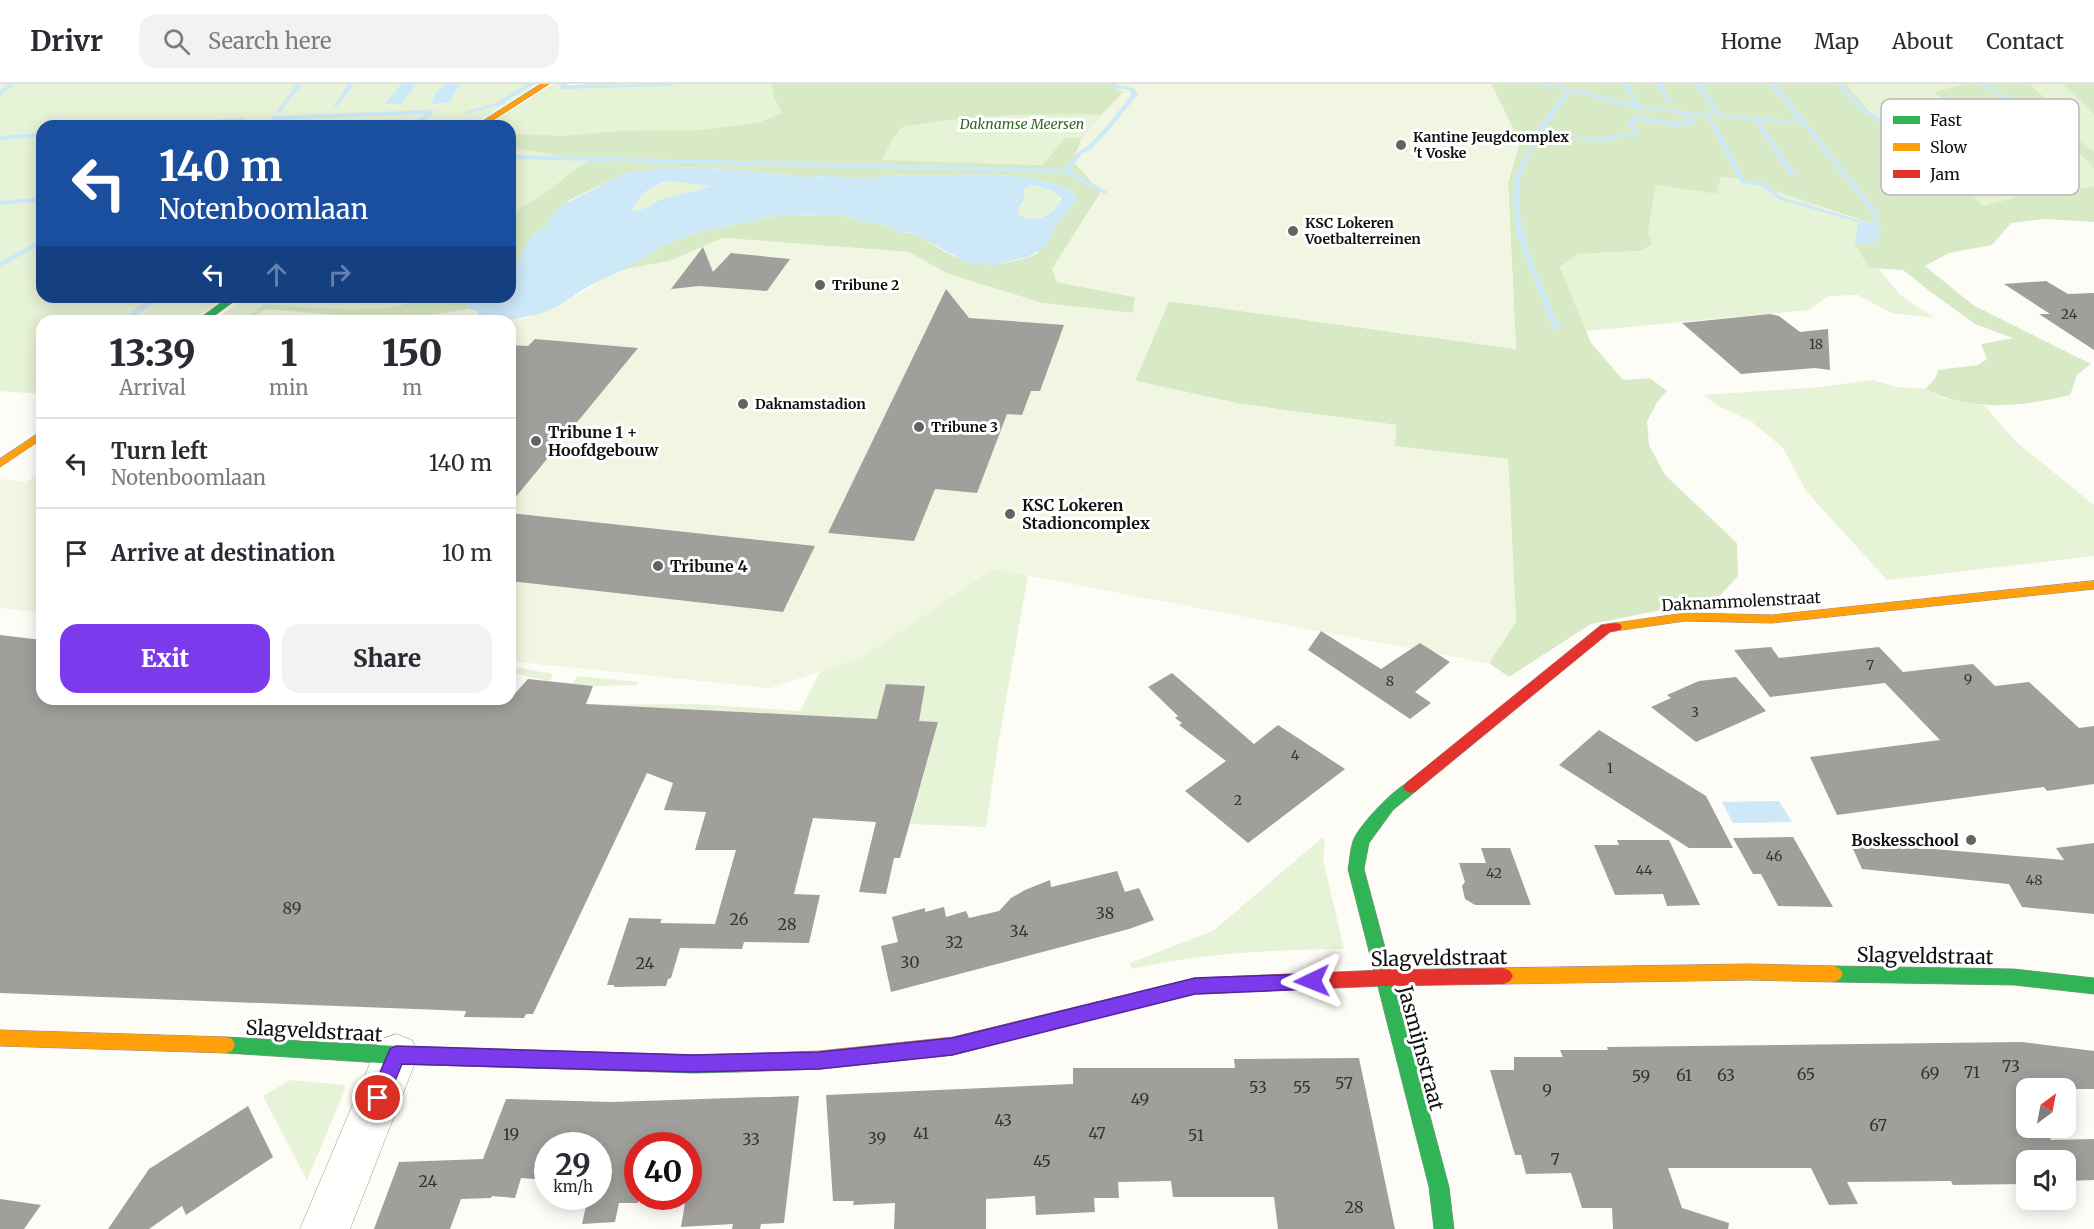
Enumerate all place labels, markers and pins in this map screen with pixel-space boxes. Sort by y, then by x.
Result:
place label: Kantine Jeugdcomplex 't Voske [1413,128,1569,162]
marker: Kantine Jeugdcomplex 't Voske [1394,138,1408,152]
place label: KSC Lokeren Voetbalterreinen [1304,214,1421,248]
marker: KSC Lokeren Voetbalterreinen [1286,224,1300,238]
place label: Tribune 2 [832,276,899,294]
marker: Tribune 2 [813,278,827,292]
place label: Daknamstadion [755,395,866,413]
marker: Daknamstadion [736,397,750,411]
place label: Tribune 3 [931,418,998,436]
marker: Tribune 3 [912,420,926,434]
place label: Tribune 1 + Hoofdgebouw [548,422,658,460]
marker: Tribune 1 + Hoofdgebouw [529,434,543,448]
place label: KSC Lokeren Stadioncomplex [1022,495,1150,533]
marker: KSC Lokeren Stadioncomplex [1003,507,1017,521]
place label: Tribune 4 [670,556,748,576]
marker: Tribune 4 [651,559,665,573]
place label: Boskesschool [1851,830,1959,850]
marker: Boskesschool [1964,833,1978,847]
pin [352,1072,403,1123]

